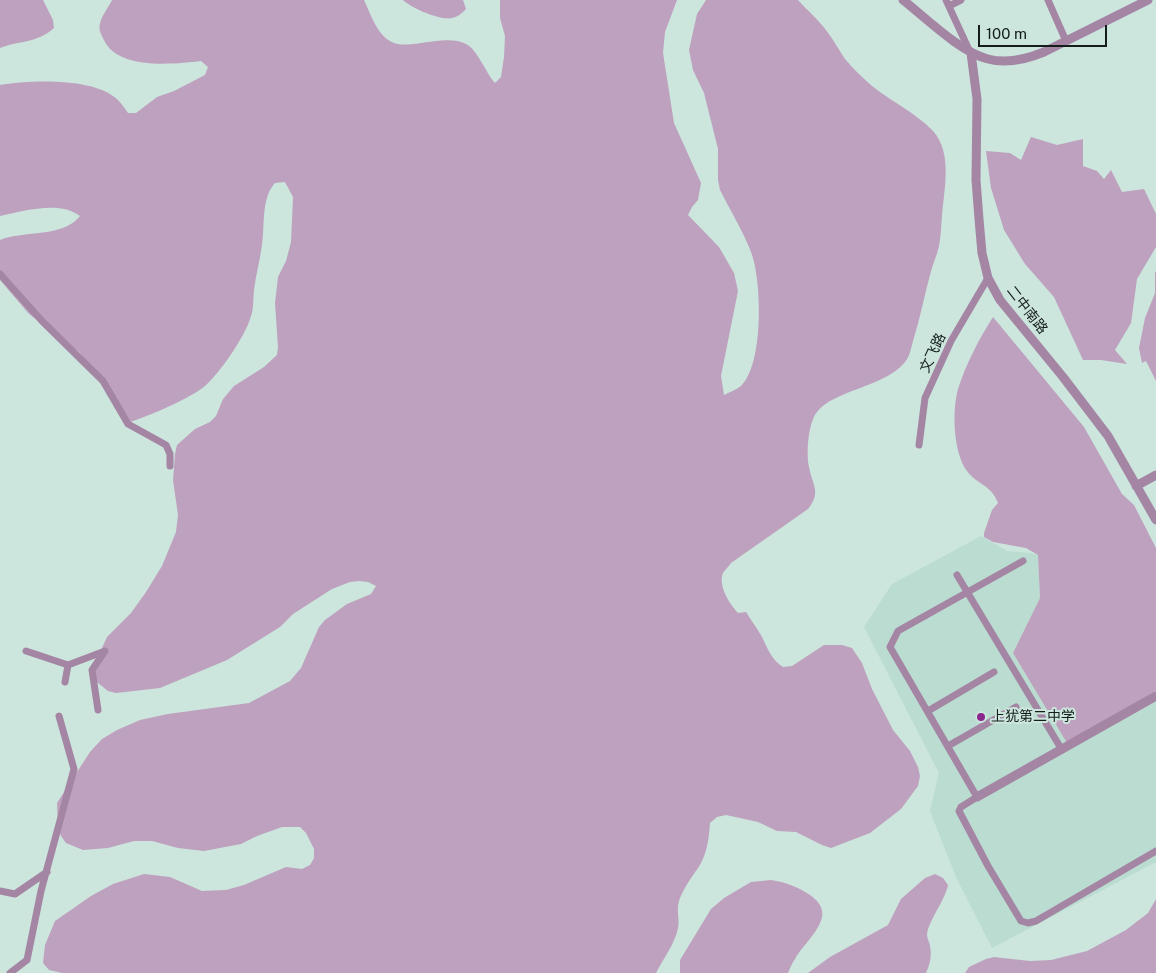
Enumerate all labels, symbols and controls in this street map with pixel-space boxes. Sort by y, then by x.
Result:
scale bar [981,15,1110,47]
text: 100 m [986,25,1027,42]
street label: 二中南路 [1003,283,1051,337]
street label: 文飞路 [917,330,949,376]
place label: 上犹第二中学 [991,709,1075,725]
marker: 上犹第二中学 [975,711,987,723]

